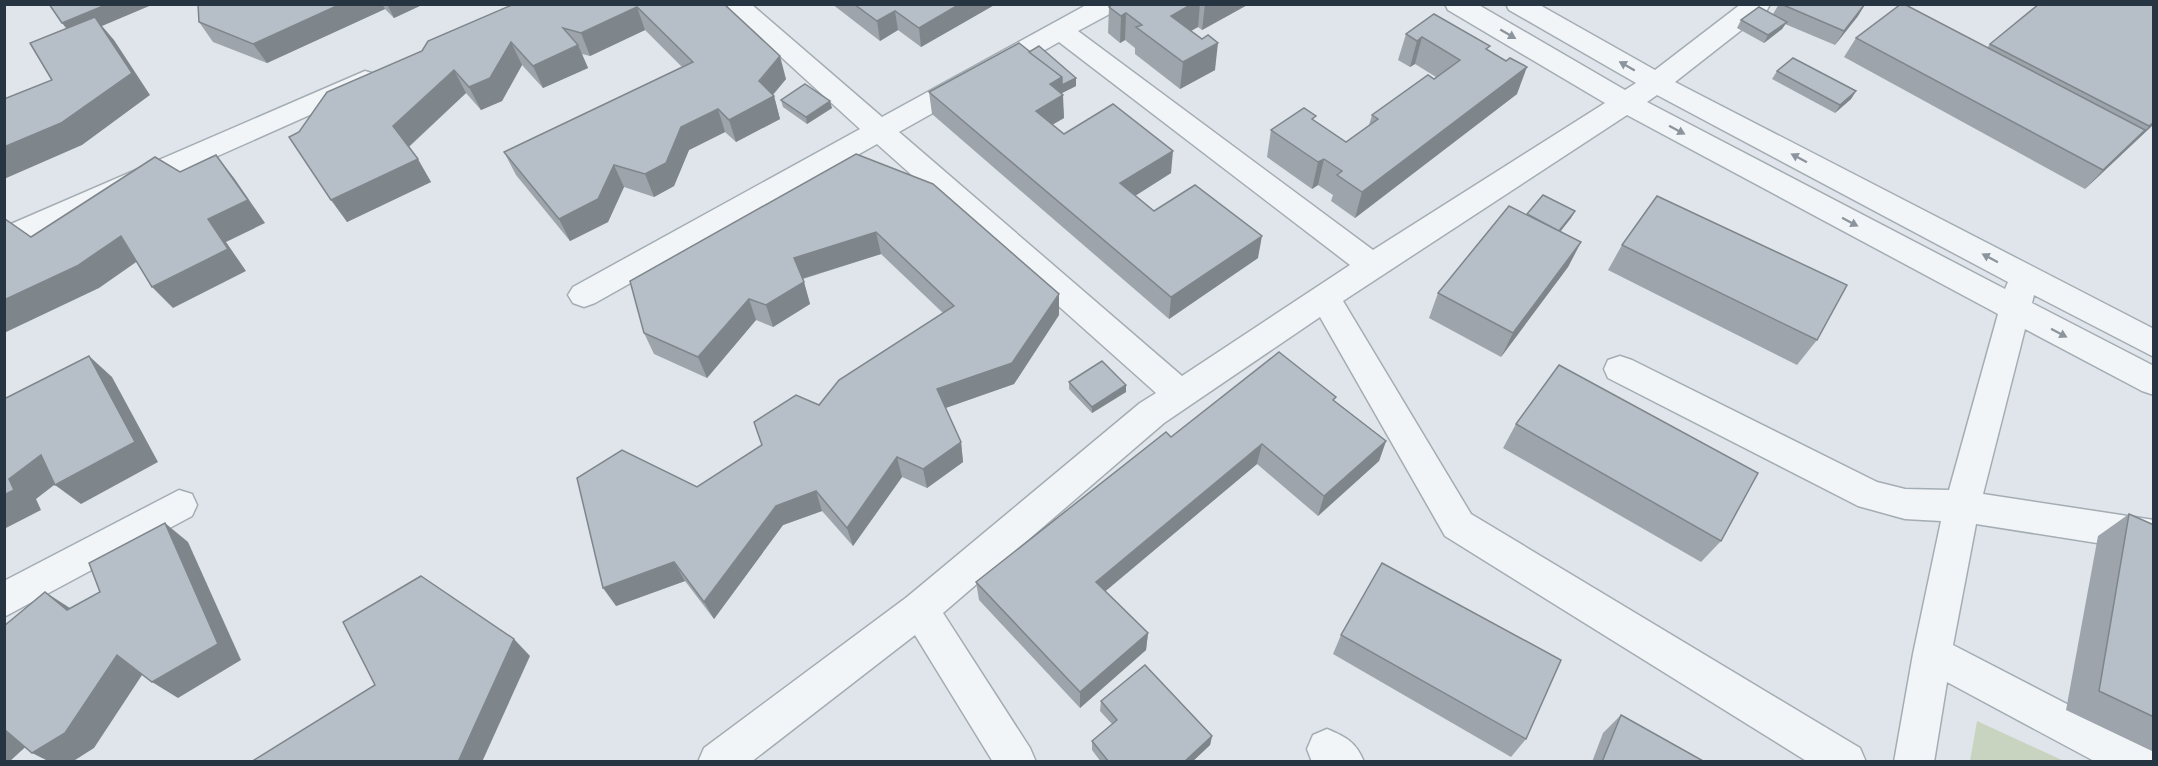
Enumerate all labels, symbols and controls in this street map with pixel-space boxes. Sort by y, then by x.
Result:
one-way arrow [1500,29,1517,39]
one-way arrow [1618,61,1635,71]
one-way arrow [1669,125,1686,135]
one-way arrow [1790,153,1808,163]
one-way arrow [1841,217,1858,227]
one-way arrow [1981,253,1998,263]
one-way arrow [2050,327,2068,337]

